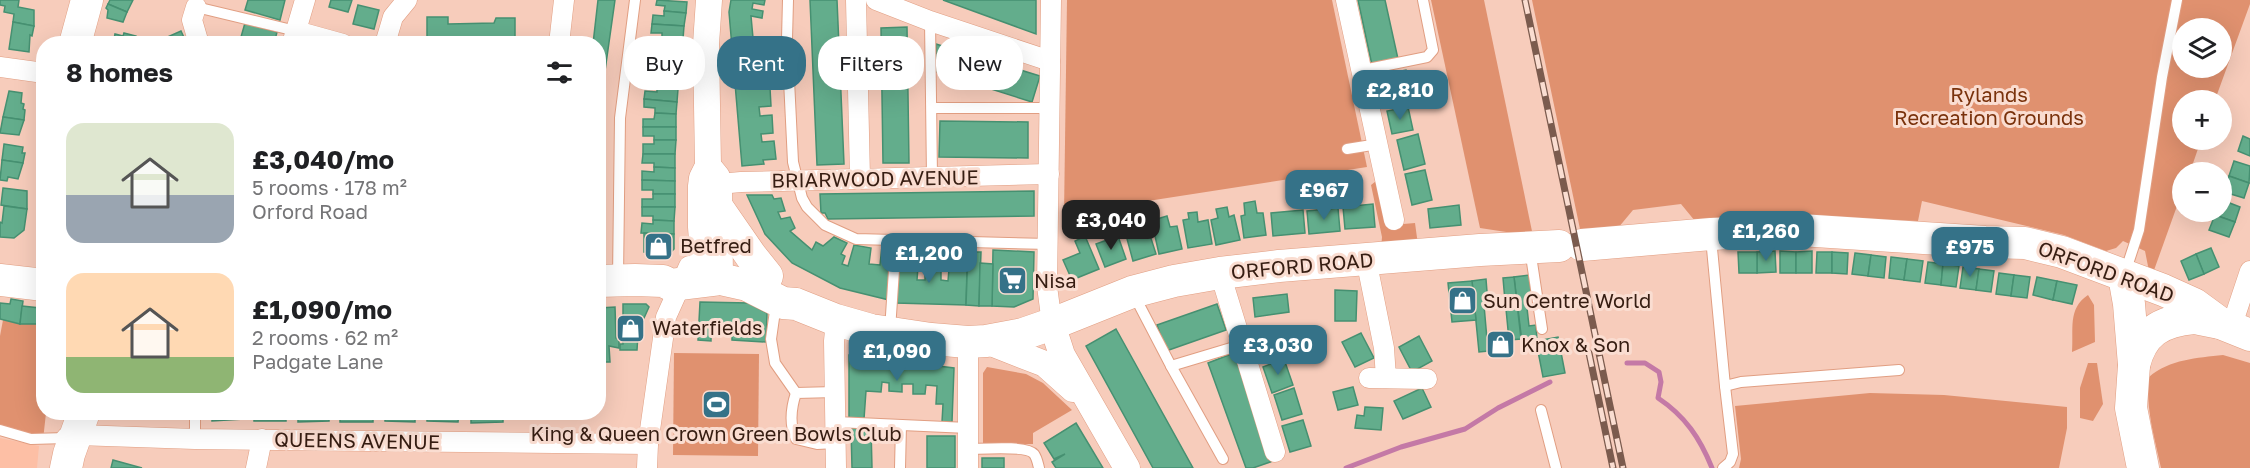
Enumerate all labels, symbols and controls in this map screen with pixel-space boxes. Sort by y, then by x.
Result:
map controls [2172,18,2232,222]
button: layers [2172,18,2232,78]
chip: Buy [624,36,705,90]
chip: Rent [717,36,806,90]
chip: Filters [818,36,924,90]
chip: New [936,36,1023,90]
icon: filters [543,56,576,89]
text: 8 homes [66,57,173,88]
pin: £2,810 [1351,70,1449,121]
text: £2,810 [1366,77,1434,101]
park label: Rylands Recreation Grounds [1894,82,2084,129]
button: + [2172,90,2232,150]
text: £3,040/mo [252,144,394,175]
icon: home [114,147,186,219]
button: − [2172,162,2232,222]
street label: BRIARWOOD AVENUE [771,164,979,192]
pin: £967 [1288,170,1360,221]
text: 5 rooms · 178 m² [252,175,407,199]
text: £967 [1299,177,1349,201]
text: Orford Road [252,199,368,223]
pin: £3,040 [1062,200,1160,251]
text: £3,040 [1076,207,1146,231]
pin: £1,260 [1717,211,1815,262]
text: £1,260 [1732,218,1800,242]
pin: £975 [1934,227,2006,278]
shop icon: Betfred [643,230,675,262]
place label: Betfred [680,233,752,257]
pin: £1,200 [880,233,978,284]
text: £975 [1946,234,1995,258]
street label: ORFORD ROAD [2035,235,2178,307]
text: £1,200 [895,240,963,264]
street label: ORFORD ROAD [1230,247,1374,283]
supermarket icon: Nisa [997,265,1029,297]
place label: Nisa [1034,268,1076,292]
shop icon: Sun Centre World [1446,285,1478,317]
place label: Sun Centre World [1483,288,1651,312]
text: £1,090/mo [252,294,392,325]
icon: home [114,297,186,369]
shop icon: Waterfields [615,312,647,344]
place label: Waterfields [652,315,763,339]
text: 2 rooms · 62 m² [252,325,398,349]
pin: £3,030 [1229,325,1327,376]
shop icon: Knox & Son [1484,329,1516,361]
pin: £1,090 [848,331,946,382]
text: £3,030 [1243,332,1313,356]
place label: Knox & Son [1521,332,1630,356]
text: £1,090 [863,338,931,362]
text: Padgate Lane [252,349,383,373]
sports icon: King & Queen Crown Green Bowls Club [700,388,732,420]
place label: King & Queen Crown Green Bowls Club [530,421,902,445]
street label: QUEENS AVENUE [274,427,440,453]

